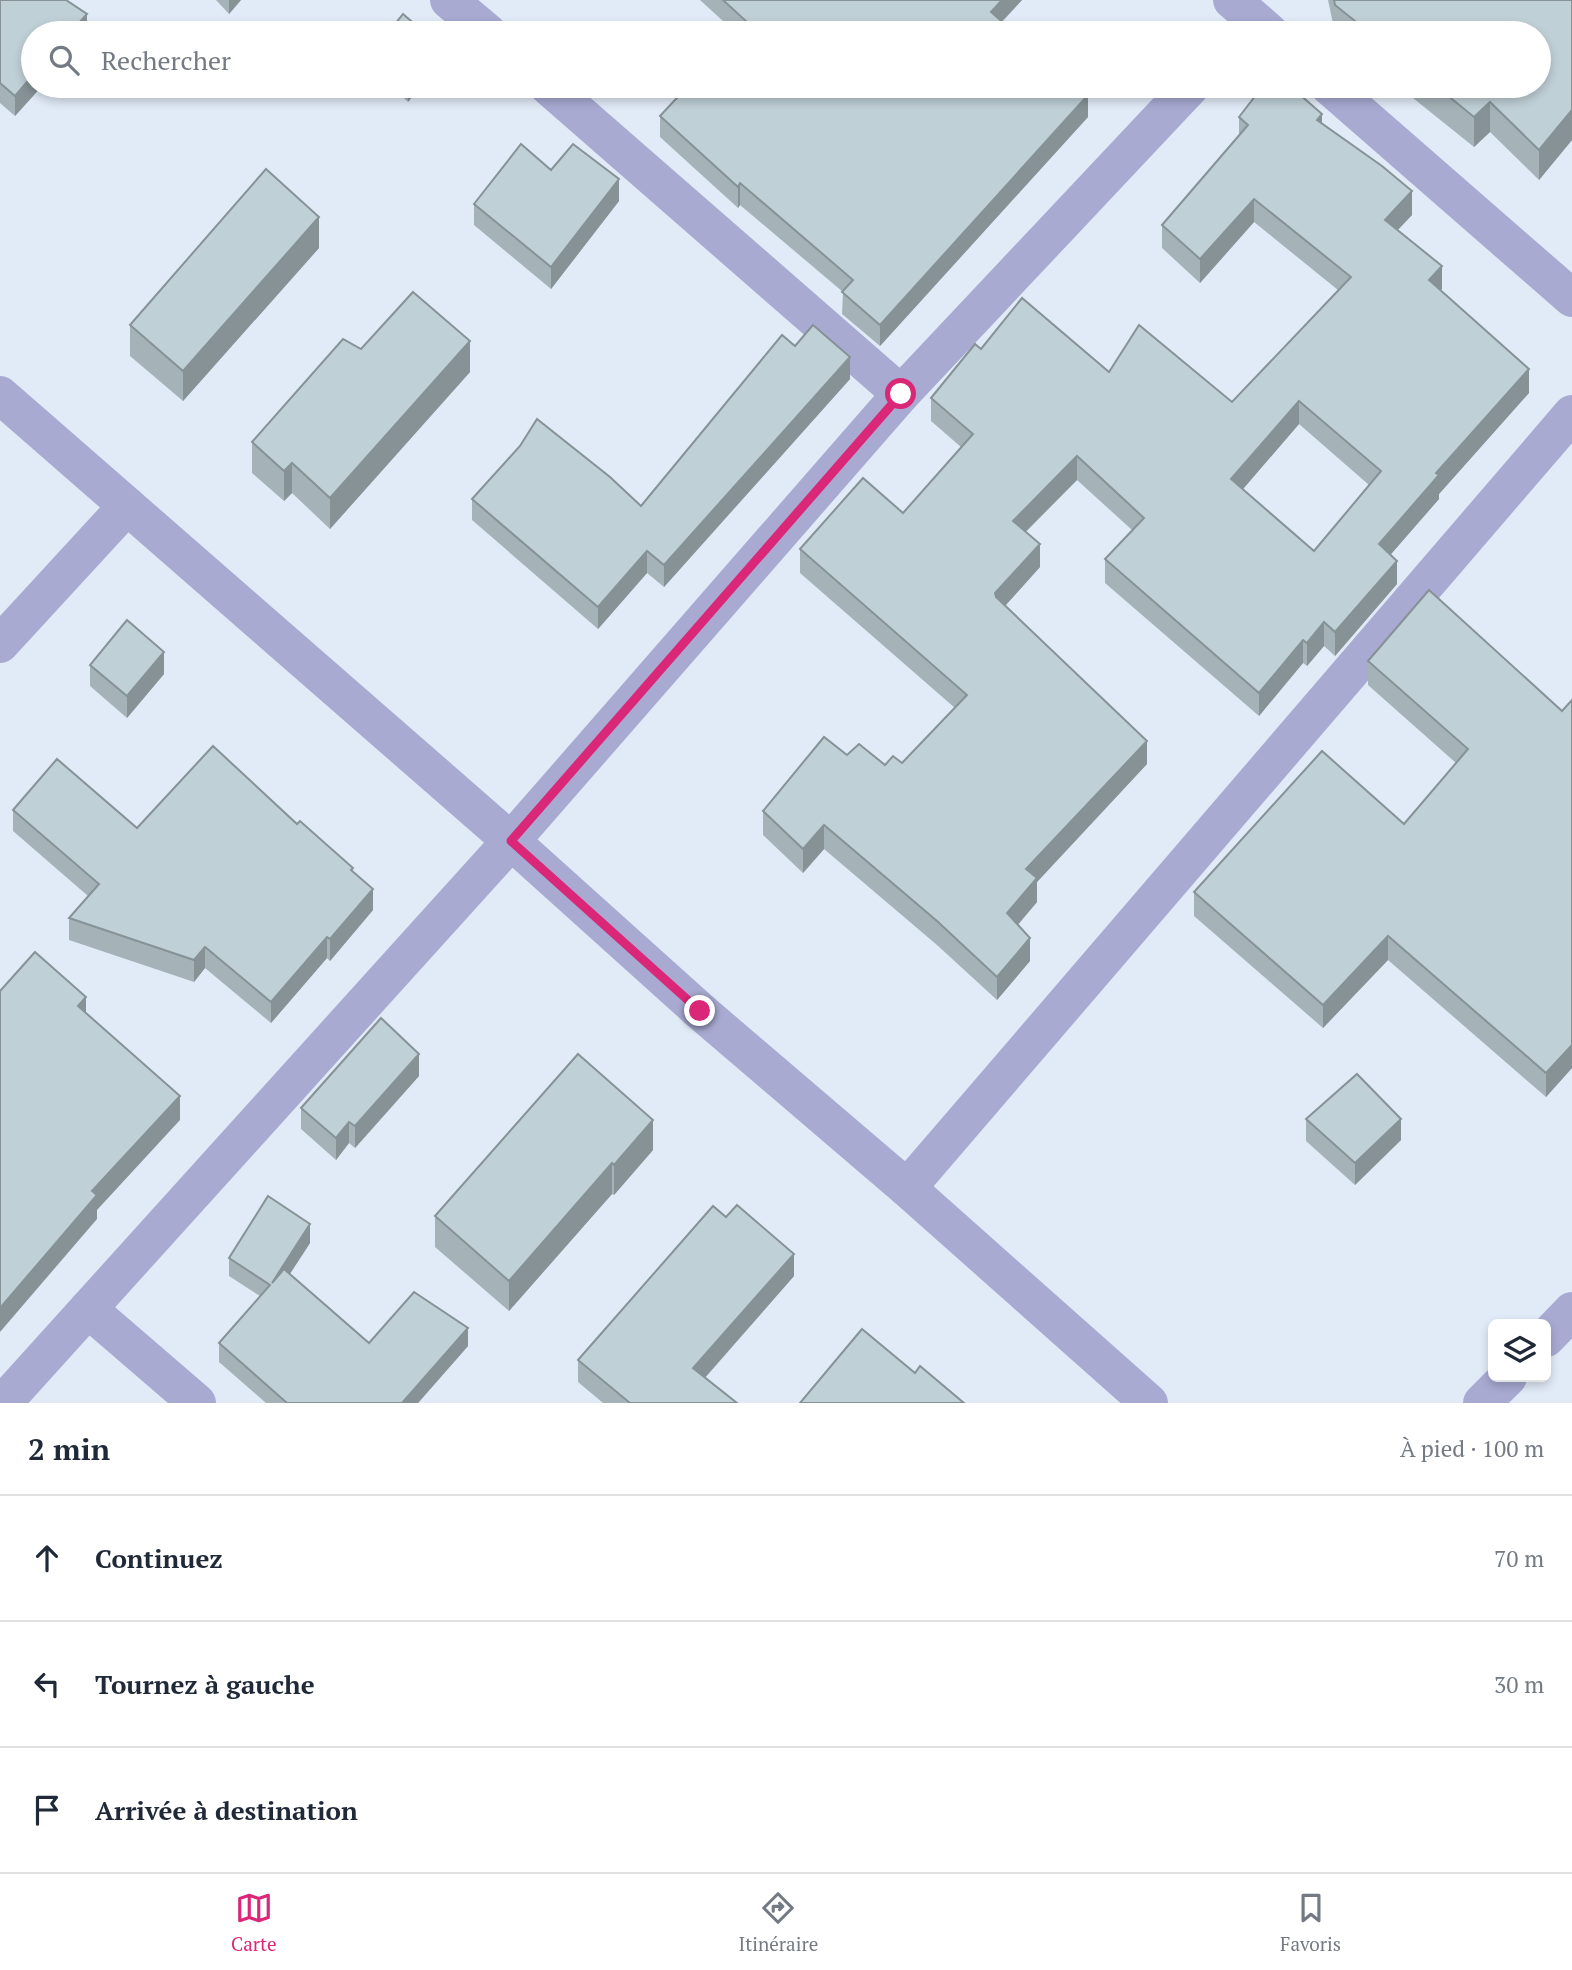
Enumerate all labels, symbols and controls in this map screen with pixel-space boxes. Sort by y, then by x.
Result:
search box [21,21,1551,98]
icon: search [45,41,83,79]
text: Rechercher [101,43,231,77]
route start [885,378,916,409]
route end [684,995,715,1026]
map controls [1488,1319,1551,1382]
button: layers [1488,1319,1551,1382]
text: 2 min [28,1429,110,1469]
text: À pied · 100 m [1400,1433,1544,1464]
icon: ahead [28,1539,66,1577]
text: Continuez [95,1541,223,1575]
text: 70 m [1494,1543,1544,1574]
icon: left [28,1665,66,1703]
text: Tournez à gauche [95,1667,315,1701]
text: 30 m [1494,1669,1544,1700]
icon: arrive [28,1791,66,1829]
text: Arrivée à destination [95,1793,358,1827]
tab: Carte [231,1889,277,1956]
tab: Itinéraire [738,1889,818,1956]
tab: Favoris [1280,1889,1341,1956]

